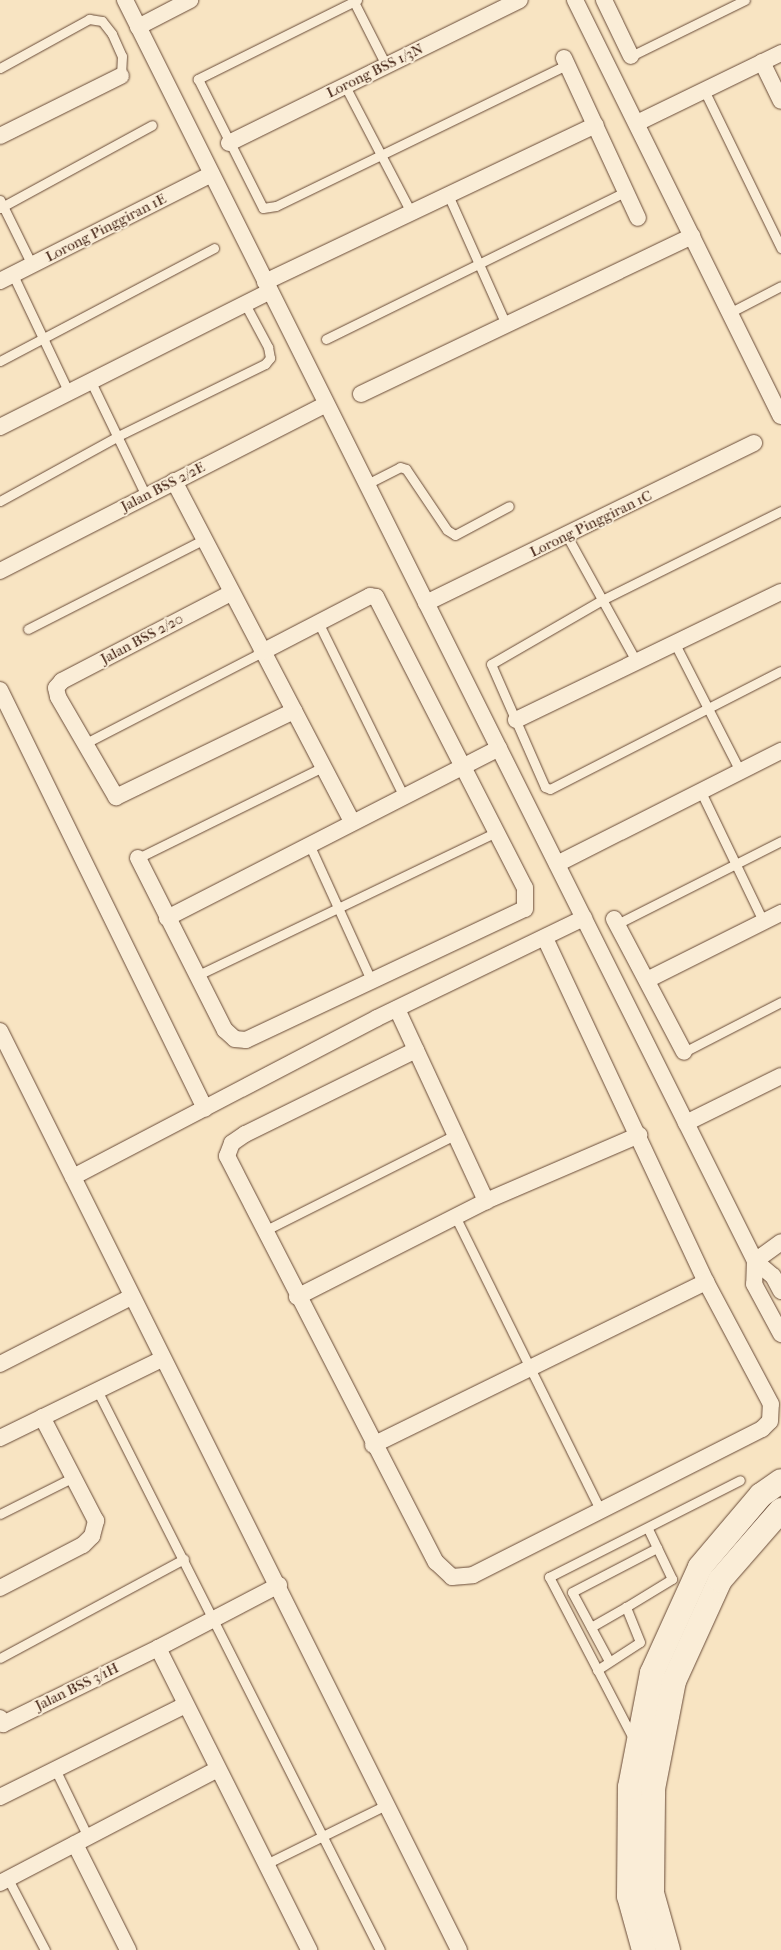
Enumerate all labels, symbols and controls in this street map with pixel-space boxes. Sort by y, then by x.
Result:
street label: Lorong BSS 1/3N [324,40,426,102]
street label: Lorong Pinggiran 1E [43,190,169,266]
street label: Jalan BSS 2/2E [118,458,208,516]
street label: Lorong Pinggiran 1C [527,487,655,561]
street label: Jalan BSS 2/20 [98,610,186,668]
street label: Jalan BSS 3/1H [32,1659,122,1715]

